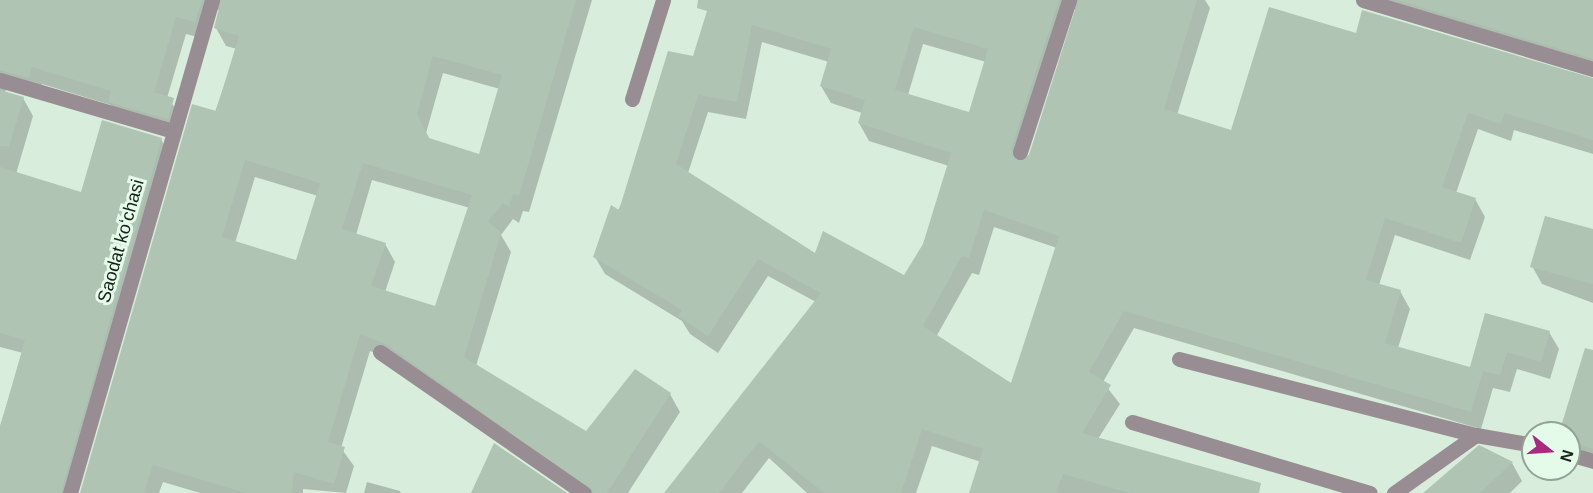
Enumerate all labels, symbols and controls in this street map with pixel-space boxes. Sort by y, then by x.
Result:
street label: Saodat koʻchasi [93,177,149,305]
north arrow [1521,421,1581,481]
text: N [1557,448,1577,464]

